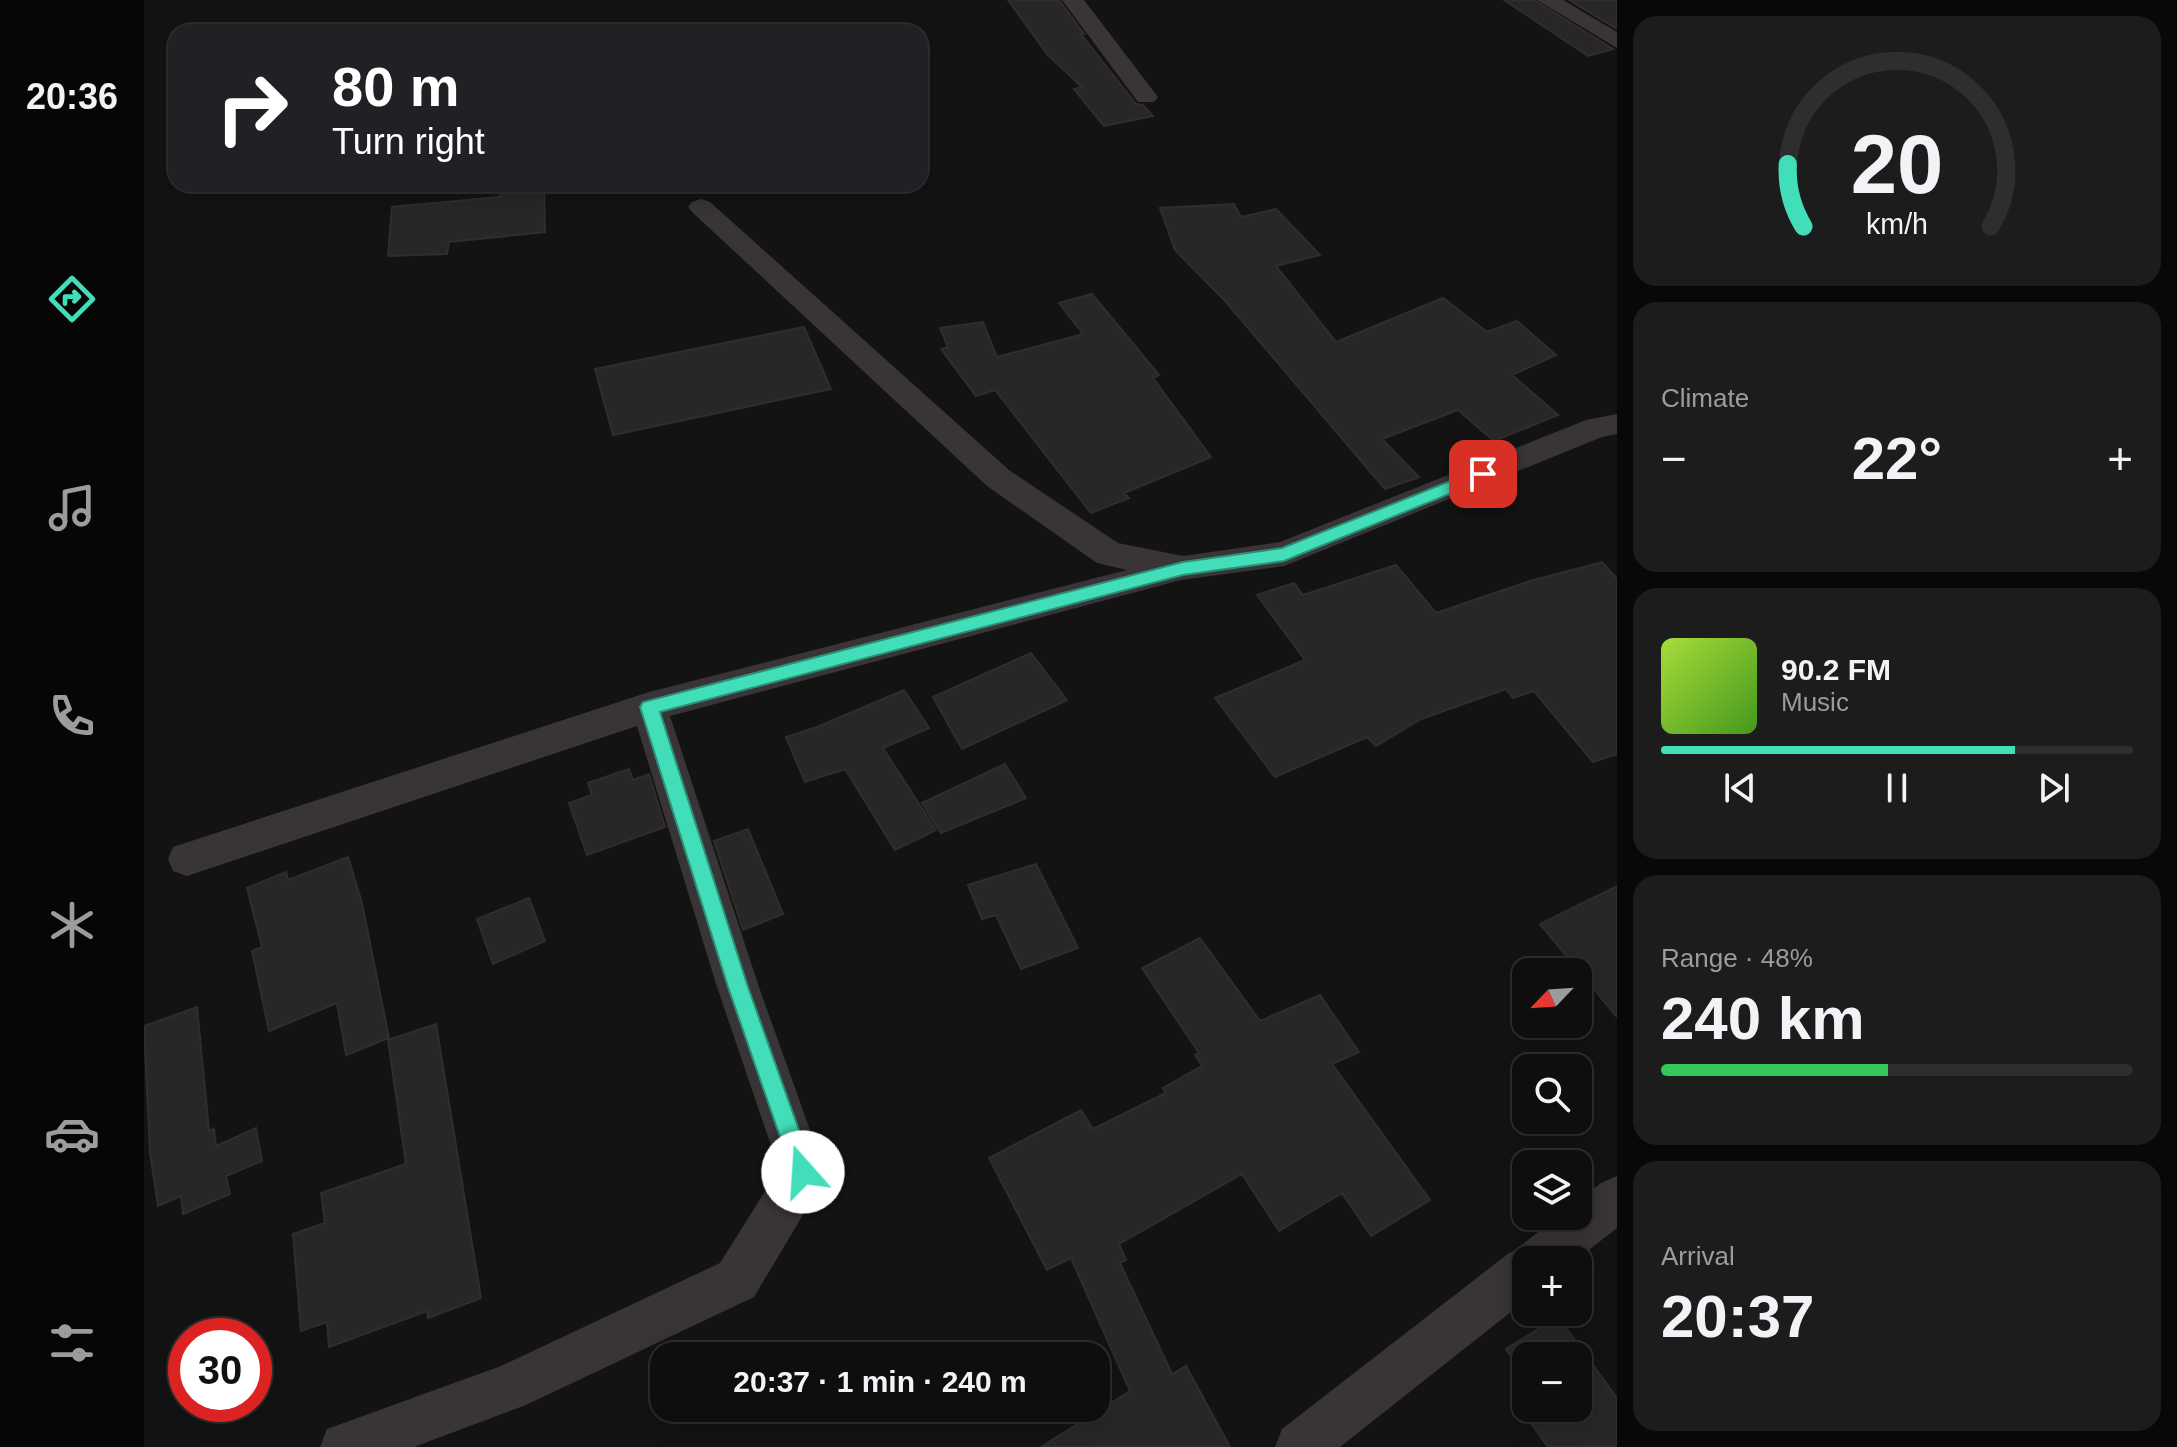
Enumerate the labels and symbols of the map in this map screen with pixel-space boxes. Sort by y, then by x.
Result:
pin [1449,440,1517,508]
north arrow [1512,958,1592,1038]
position arrow [761,1130,845,1214]
speed limit sign: 30 [168,1318,272,1422]

